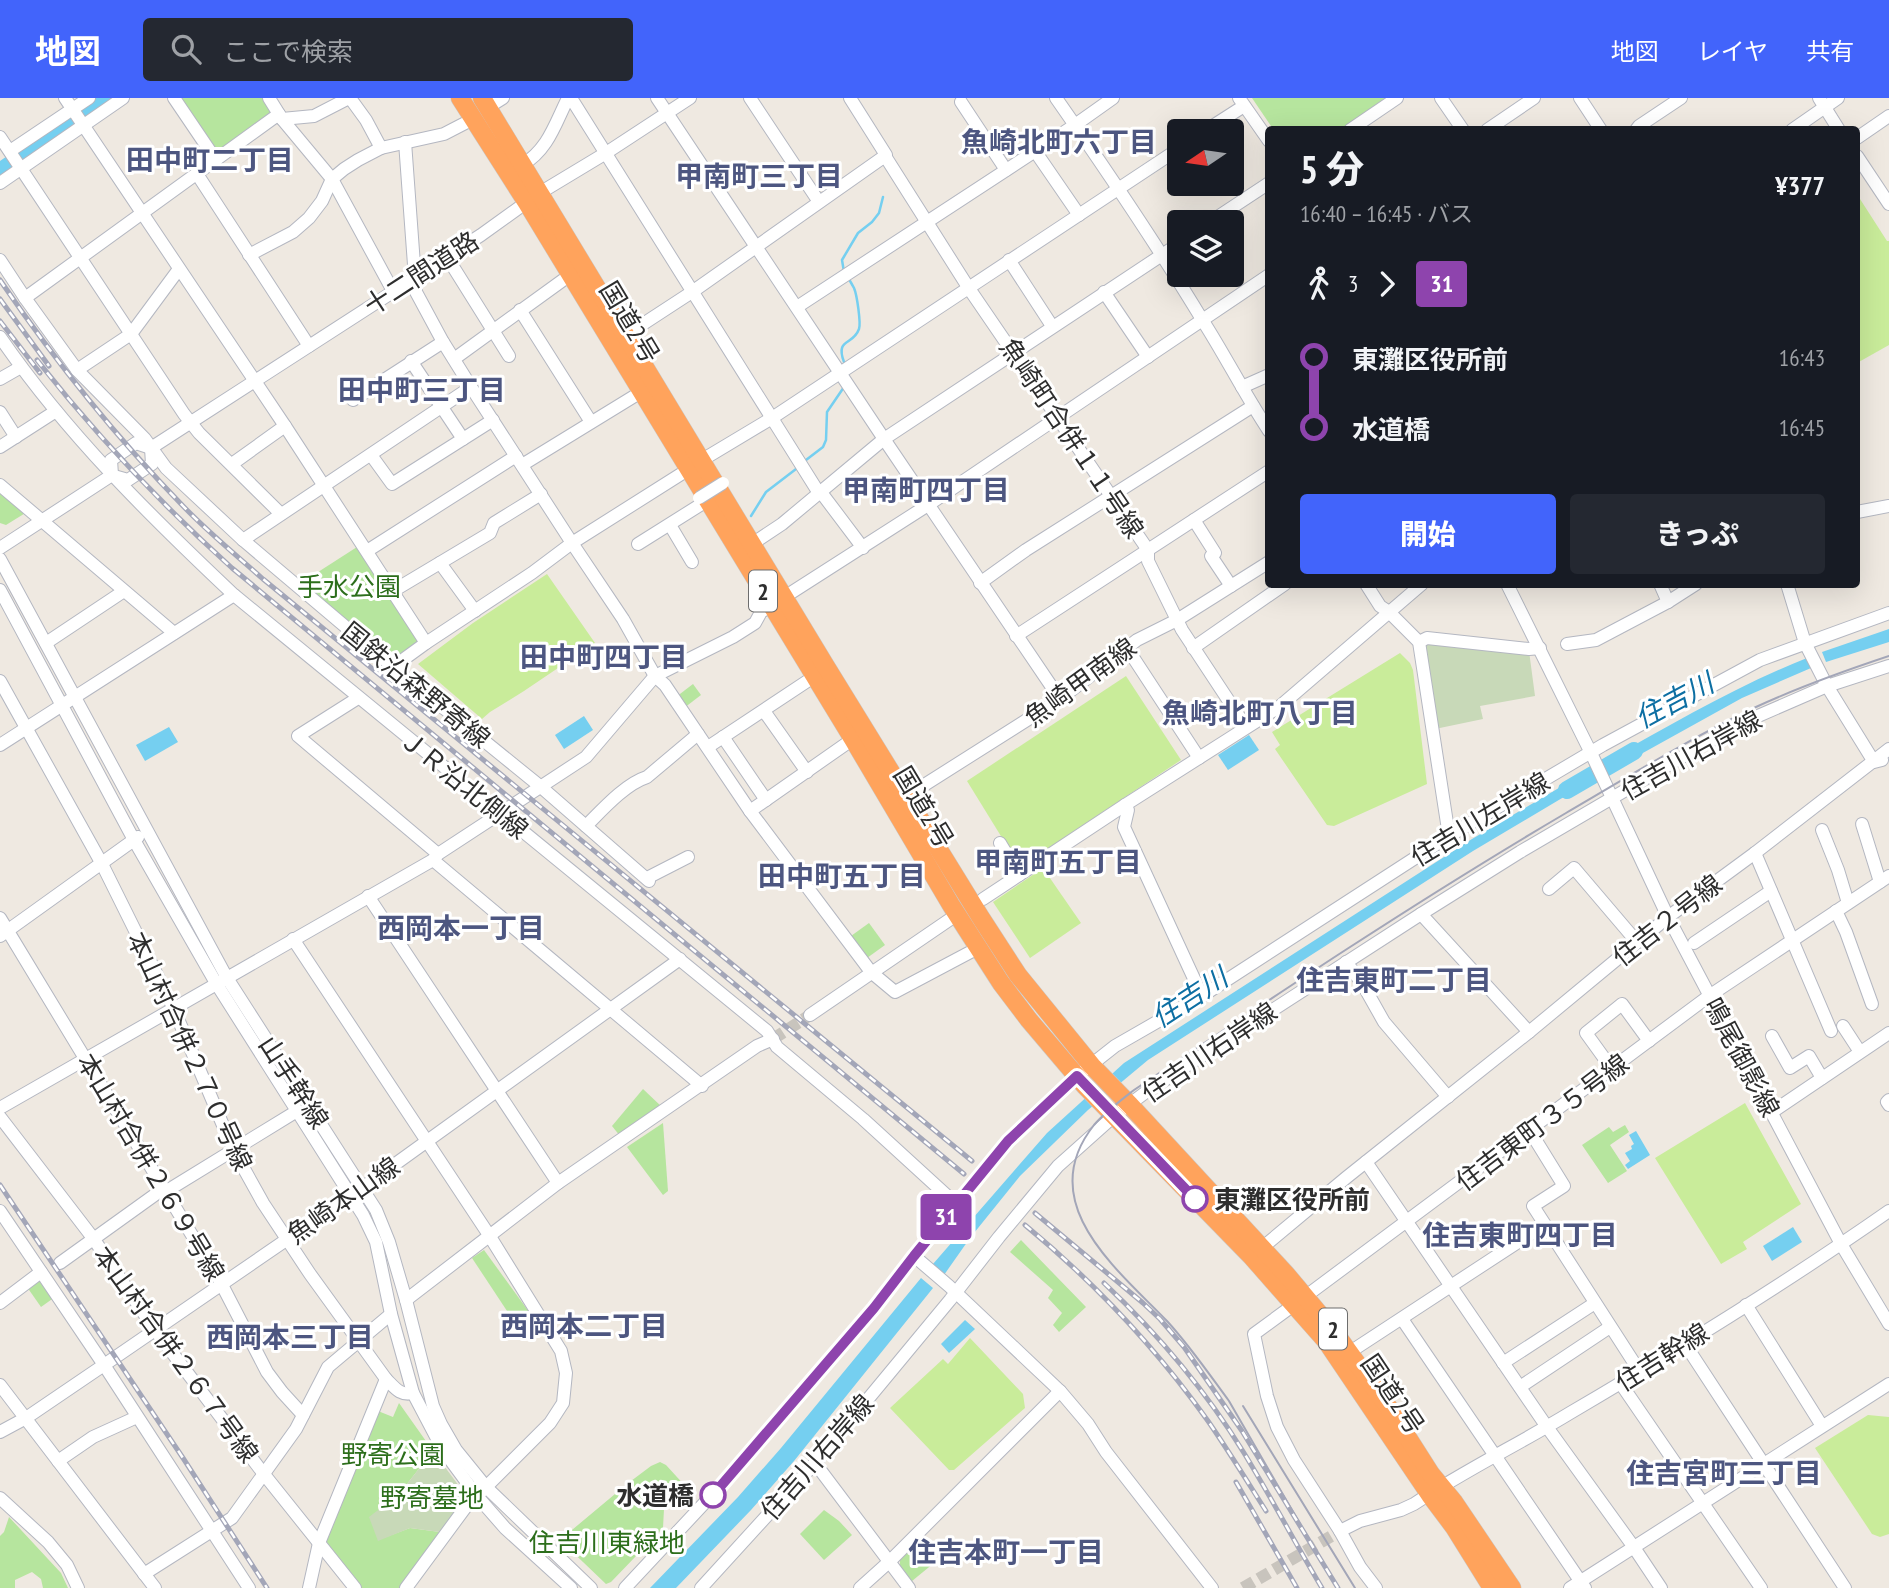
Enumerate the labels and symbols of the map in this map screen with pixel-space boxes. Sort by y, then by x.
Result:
north arrow [1167,119,1244,196]
district label: 魚崎北町六丁目 [961,123,1157,160]
district label: 田中町二丁目 [126,141,294,178]
district label: 甲南町三丁目 [675,157,843,194]
street label: 十二間道路 [357,224,485,322]
street label: 国道2号 [593,275,667,369]
street label: 魚崎町合併１１号線 [993,332,1151,544]
district label: 田中町三丁目 [338,371,506,408]
district label: 甲南町四丁目 [842,471,1010,508]
park label: 手水公園 [297,570,401,603]
road number: 2 [749,570,777,612]
street label: 国鉄沿森野寄線 [335,615,497,755]
street label: 魚崎甲南線 [1018,630,1142,734]
district label: 田中町四丁目 [520,638,688,675]
water label: 住吉川 [1628,663,1722,736]
district label: 魚崎北町八丁目 [1162,694,1358,731]
street label: 住吉川右岸線 [1615,703,1767,807]
street label: ＪＲ沿北側線 [393,722,535,846]
street label: 国道2号 [887,760,961,854]
street label: 住吉川左岸線 [1405,765,1555,873]
district label: 甲南町五丁目 [974,843,1142,880]
district label: 田中町五丁目 [758,857,926,894]
street label: 住吉２号線 [1606,867,1728,973]
district label: 西岡本一丁目 [377,909,545,946]
street label: 本山村合併２７０号線 [120,926,260,1176]
water label: 住吉川 [1144,957,1237,1035]
district label: 住吉東町二丁目 [1296,961,1492,998]
street label: 鳴尾御影線 [1697,992,1787,1122]
street label: 住吉川右岸線 [1135,995,1283,1109]
street label: 山手幹線 [252,1029,336,1135]
street label: 住吉東町３５号線 [1449,1046,1635,1198]
street label: 本山村合併２６９号線 [70,1047,232,1287]
street label: 魚崎本山線 [280,1149,406,1251]
place label: 東灘区役所前 [1214,1183,1370,1216]
marker: 東灘区役所前 [1182,1186,1208,1212]
line badge: 31 [914,1194,978,1240]
district label: 住吉東町四丁目 [1422,1216,1618,1253]
street label: 本山村合併２６７号線 [86,1239,266,1469]
district label: 西岡本二丁目 [500,1307,668,1344]
road number: 2 [1319,1308,1347,1350]
street label: 住吉幹線 [1609,1315,1715,1399]
district label: 西岡本三丁目 [206,1318,374,1355]
street label: 国道2号 [1354,1348,1432,1440]
street label: 住吉川右岸線 [753,1387,881,1527]
park label: 野寄公園 [341,1438,445,1471]
district label: 住吉宮町三丁目 [1626,1454,1822,1491]
place label: 水道橋 [616,1479,694,1512]
park label: 野寄墓地 [380,1481,484,1514]
marker: 水道橋 [700,1482,726,1508]
park label: 住吉川東緑地 [529,1526,685,1559]
district label: 住吉本町一丁目 [908,1533,1104,1570]

